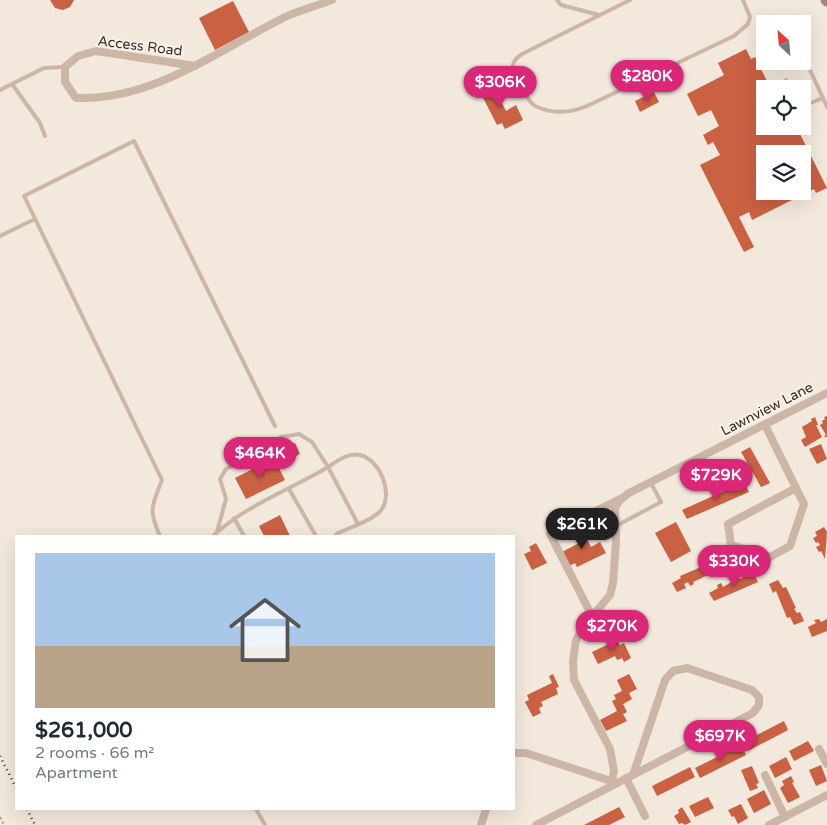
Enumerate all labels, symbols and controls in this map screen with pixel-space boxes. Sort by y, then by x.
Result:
north arrow [756,15,811,70]
map controls [756,15,811,200]
street label: Access Road [97,32,183,60]
pin: $280K [612,59,682,102]
pin: $306K [465,66,535,108]
text: $280K [622,66,672,86]
text: $306K [475,72,525,92]
button: locate [756,80,811,135]
button: layers [756,145,811,200]
street label: Lawnview Lane [718,378,816,440]
pin: $464K [225,436,295,479]
text: $464K [235,443,285,463]
pin: $729K [681,458,751,501]
text: $729K [691,465,741,485]
pin: $261K [547,508,617,550]
text: $261K [557,514,607,534]
pin: $330K [699,544,769,587]
text: $330K [709,551,759,571]
icon: home [220,585,310,675]
pin: $270K [577,610,647,652]
text: $270K [587,616,637,636]
text: $261,000 [35,718,133,743]
pin: $697K [685,720,755,762]
text: $697K [695,726,745,746]
text: 2 rooms · 66 m² [35,743,154,763]
text: Apartment [35,763,118,783]

